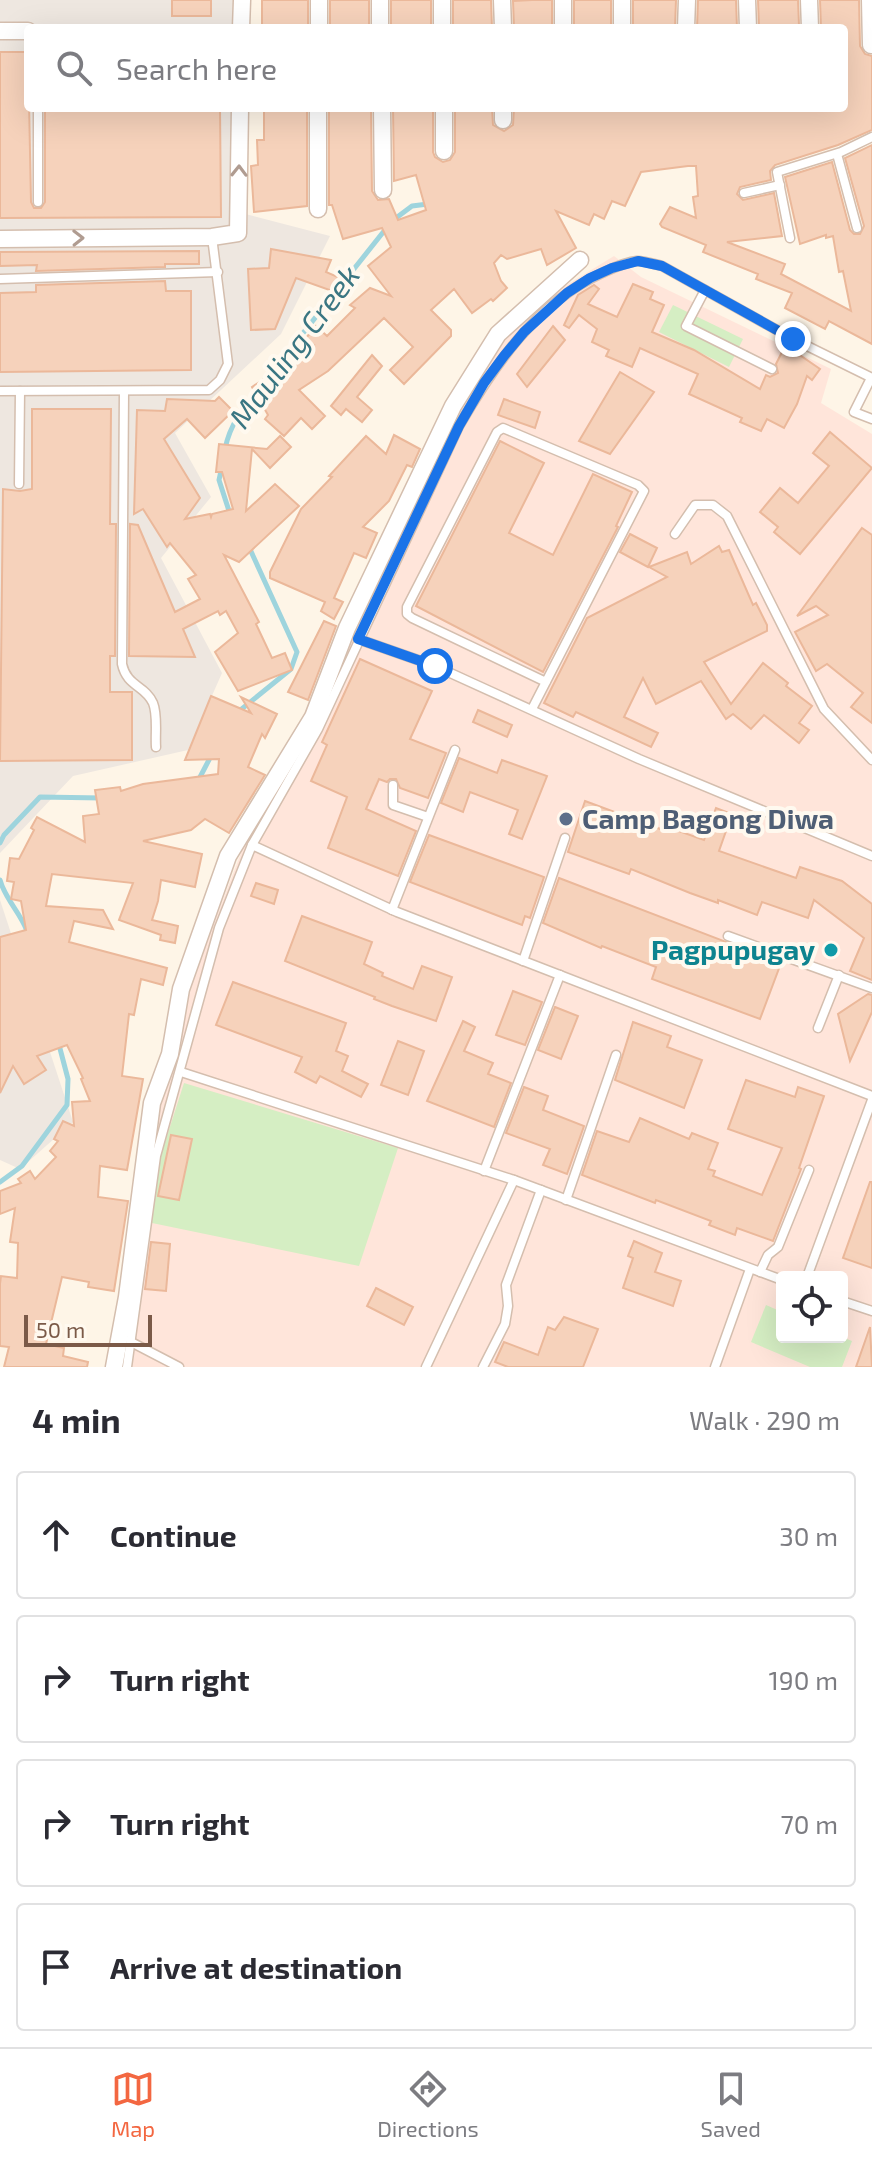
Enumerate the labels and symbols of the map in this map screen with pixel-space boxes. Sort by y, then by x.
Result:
one-way arrow [230,164,248,177]
one-way arrow [72,229,85,247]
water label: Mauling Creek [221,257,366,434]
route end [775,321,811,357]
route start [417,648,453,684]
place label: Camp Bagong Diwa [582,801,834,835]
marker: Camp Bagong Diwa [557,810,575,828]
place label: Pagpupugay [651,932,815,966]
marker: Pagpupugay [822,941,840,959]
scale bar [24,1311,152,1347]

